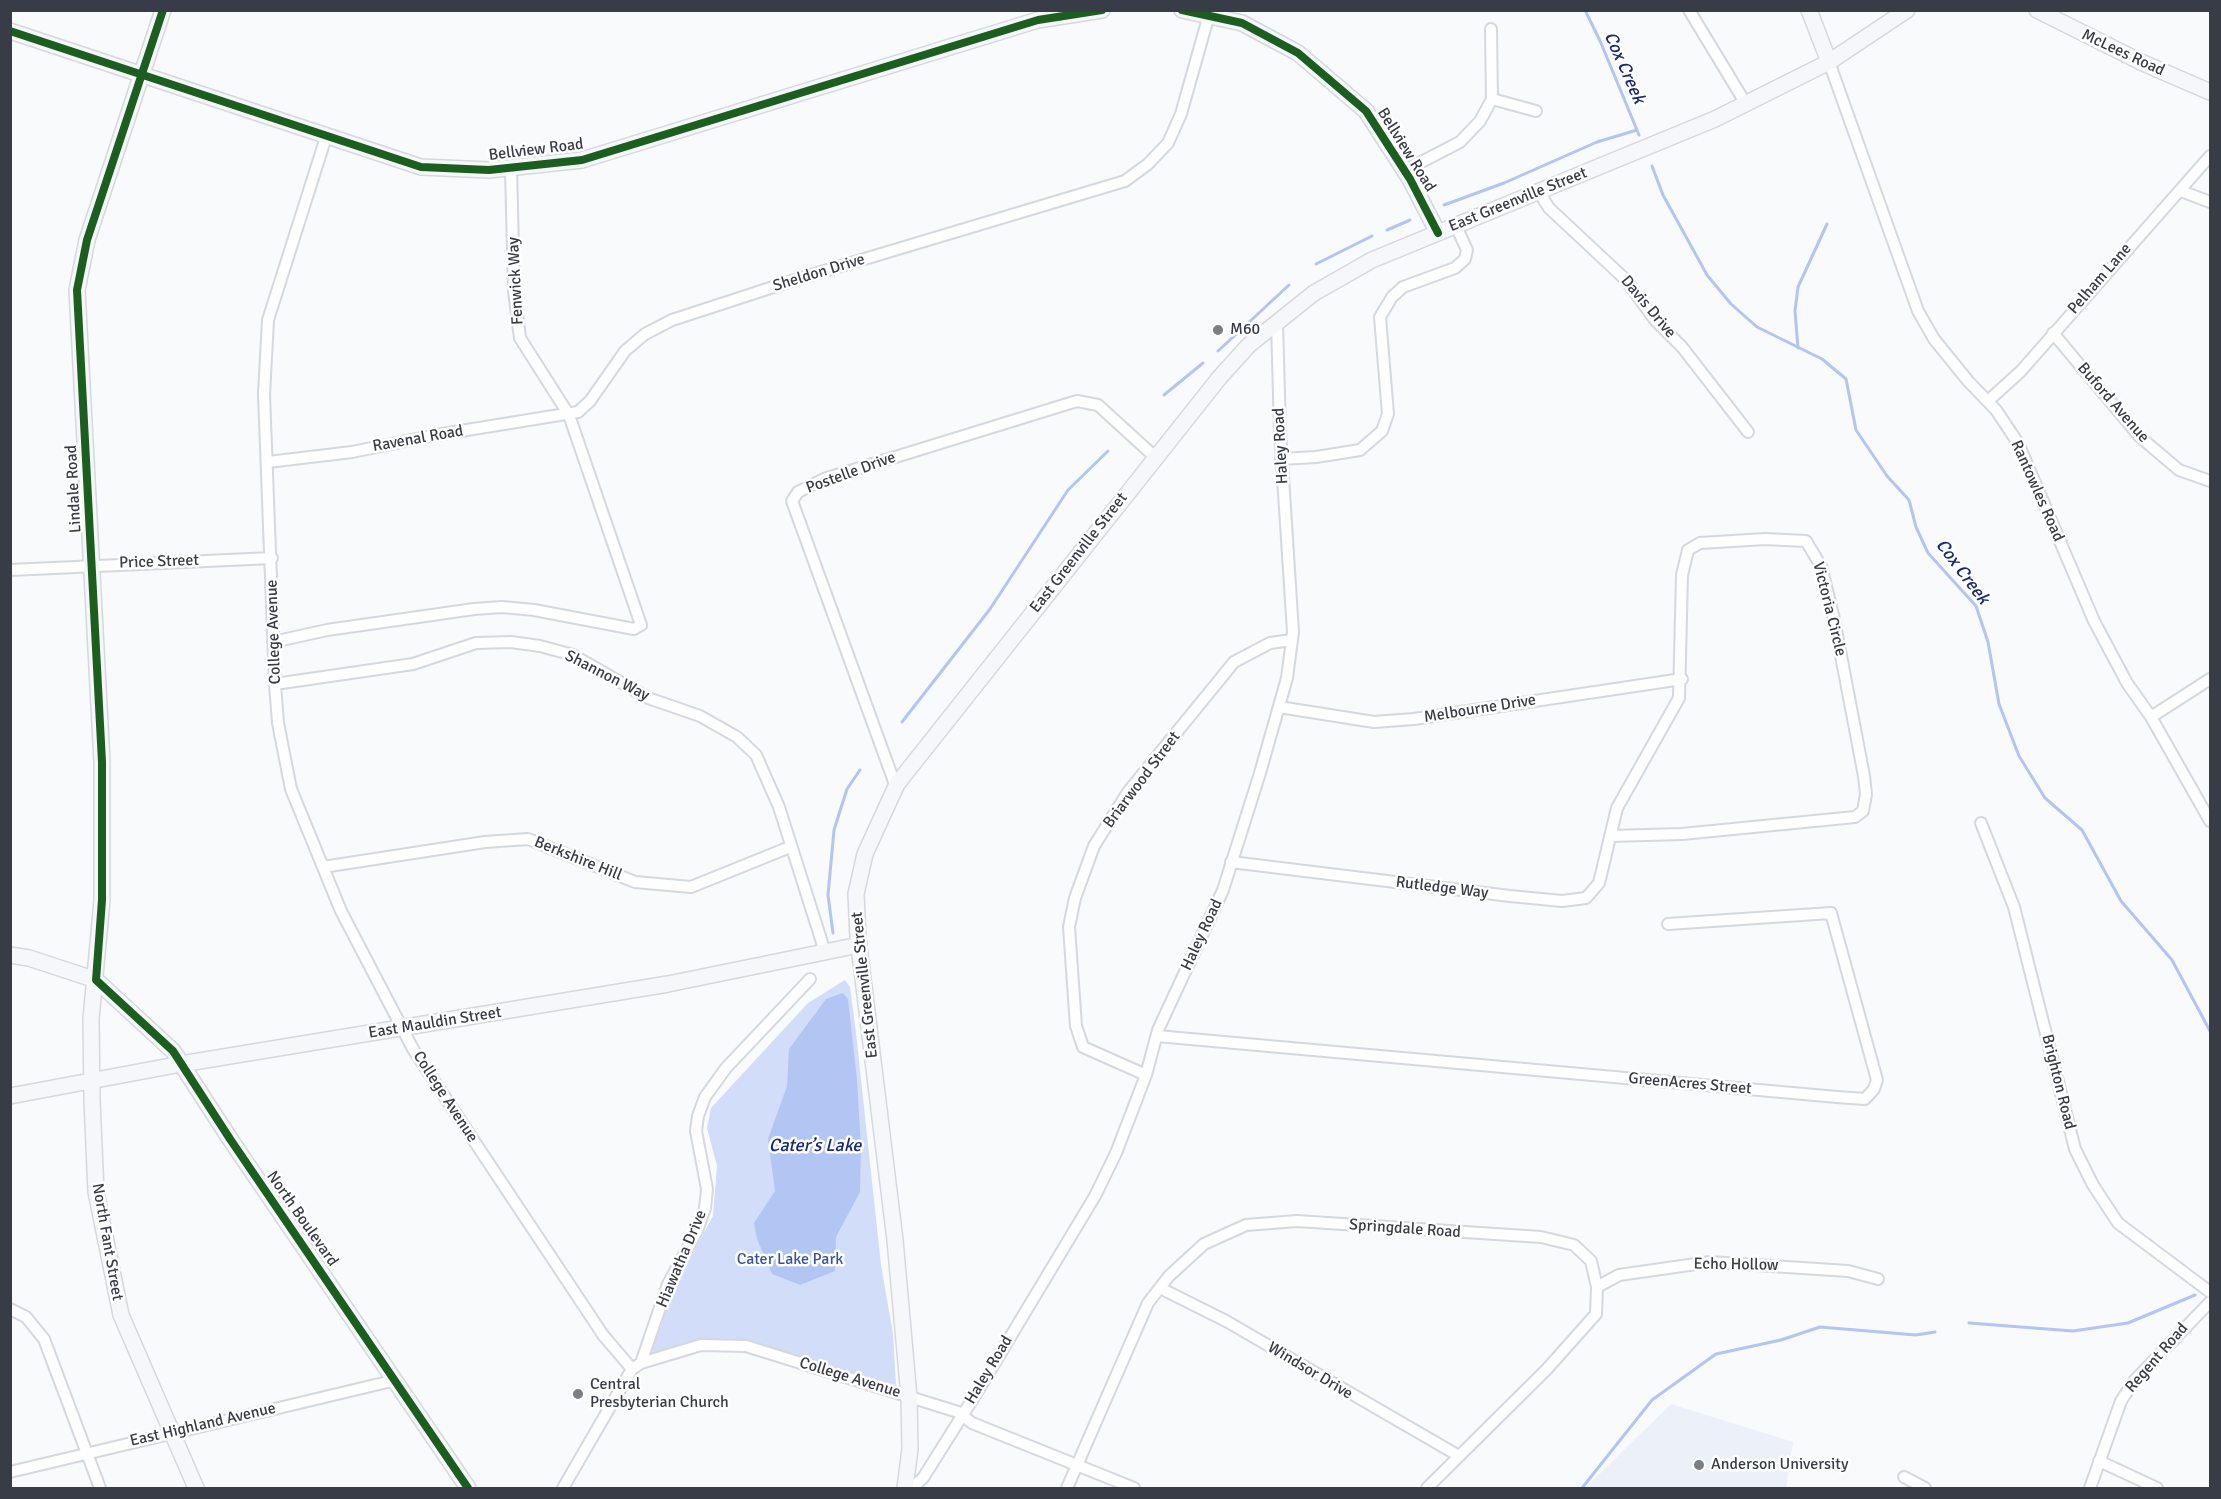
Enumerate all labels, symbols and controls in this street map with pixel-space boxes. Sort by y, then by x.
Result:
street label: McLees Road [2079,25,2167,81]
water label: Cox Creek [1599,29,1649,107]
street label: Bellview Road [1373,105,1439,195]
street label: Bellview Road [488,135,584,165]
street label: East Greenville Street [1446,164,1590,236]
street label: Fenwick Way [504,237,528,325]
street label: Pelham Lane [2064,240,2136,318]
street label: Sheldon Drive [771,250,867,296]
street label: Davis Drive [1616,272,1680,342]
place label: M60 [1230,320,1260,340]
marker: M60 [1211,323,1225,337]
street label: Buford Avenue [2073,359,2153,447]
street label: Haley Road [1269,407,1293,485]
street label: Ravenal Road [371,422,465,456]
street label: Rantowles Road [2006,437,2068,545]
street label: Lindale Road [62,445,86,533]
street label: Postelle Drive [804,448,898,498]
street label: East Greenville Street [1026,489,1132,617]
water label: Cox Creek [1930,535,1994,609]
street label: Price Street [119,551,199,573]
street label: Victoria Circle [1808,560,1850,658]
street label: College Avenue [263,579,285,685]
street label: Shannon Way [562,647,652,705]
street label: Melbourne Drive [1423,691,1537,727]
street label: Briarwood Street [1099,728,1185,832]
street label: Berkshire Hill [531,833,625,885]
street label: Rutledge Way [1395,873,1489,903]
street label: Haley Road [1177,896,1227,974]
street label: East Greenville Street [848,911,882,1059]
street label: East Mauldin Street [367,1003,503,1043]
street label: Brighton Road [2037,1032,2079,1132]
street label: College Avenue [408,1048,482,1146]
street label: GreenAcres Street [1628,1069,1752,1099]
water label: Cater’s Lake [769,1135,861,1157]
street label: North Boulevard [262,1168,342,1270]
street label: North Fant Street [87,1182,127,1302]
street label: Hiawatha Drive [653,1207,711,1311]
street label: Springdale Road [1348,1216,1462,1242]
park label: Cater Lake Park [737,1250,843,1270]
street label: Echo Hollow [1693,1255,1779,1275]
street label: Regent Road [2122,1319,2192,1397]
street label: Haley Road [961,1332,1017,1408]
street label: Windsor Drive [1264,1338,1356,1404]
street label: College Avenue [797,1353,903,1403]
place label: Central Presbyterian Church [590,1375,729,1413]
marker: Central Presbyterian Church [571,1387,585,1401]
street label: East Highland Avenue [128,1399,278,1451]
place label: Anderson University [1711,1455,1848,1475]
marker: Anderson University [1692,1458,1706,1472]

